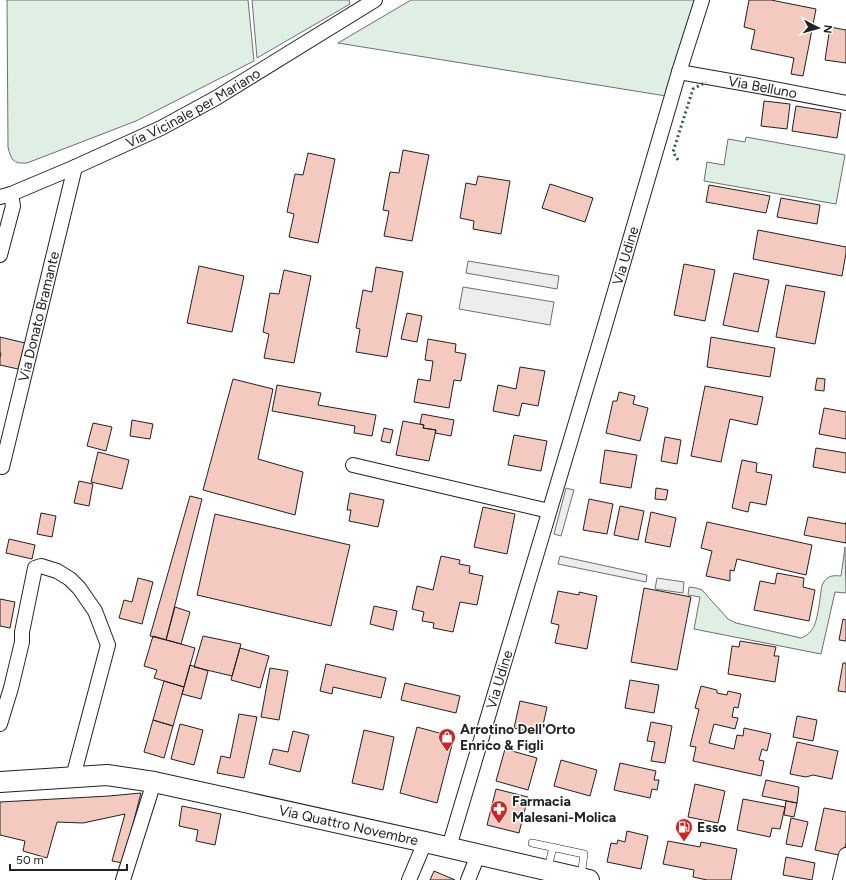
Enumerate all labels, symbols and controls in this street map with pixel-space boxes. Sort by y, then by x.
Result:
north arrow [798,8,838,48]
text: N [821,24,834,34]
street label: Via Vicinale per Mariano [123,65,264,152]
street label: Via Belluno [727,73,798,102]
street label: Via Udine [609,224,643,287]
street label: Via Donato Bramante [15,249,63,383]
street label: Via Udine [483,648,517,711]
place label: Arrotino Dell'Orto Enrico & Figli [460,721,575,754]
shop icon: Arrotino Dell'Orto Enrico & Figli [437,727,457,752]
place label: Farmacia Malesani-Molica [512,793,616,826]
pharmacy icon: Farmacia Malesani-Molica [489,799,509,824]
street label: Via Quattro Novembre [277,802,420,849]
fuel station icon: Esso [674,817,694,842]
place label: Esso [697,819,726,836]
scale bar [10,846,127,872]
text: 50 m [16,853,44,867]

